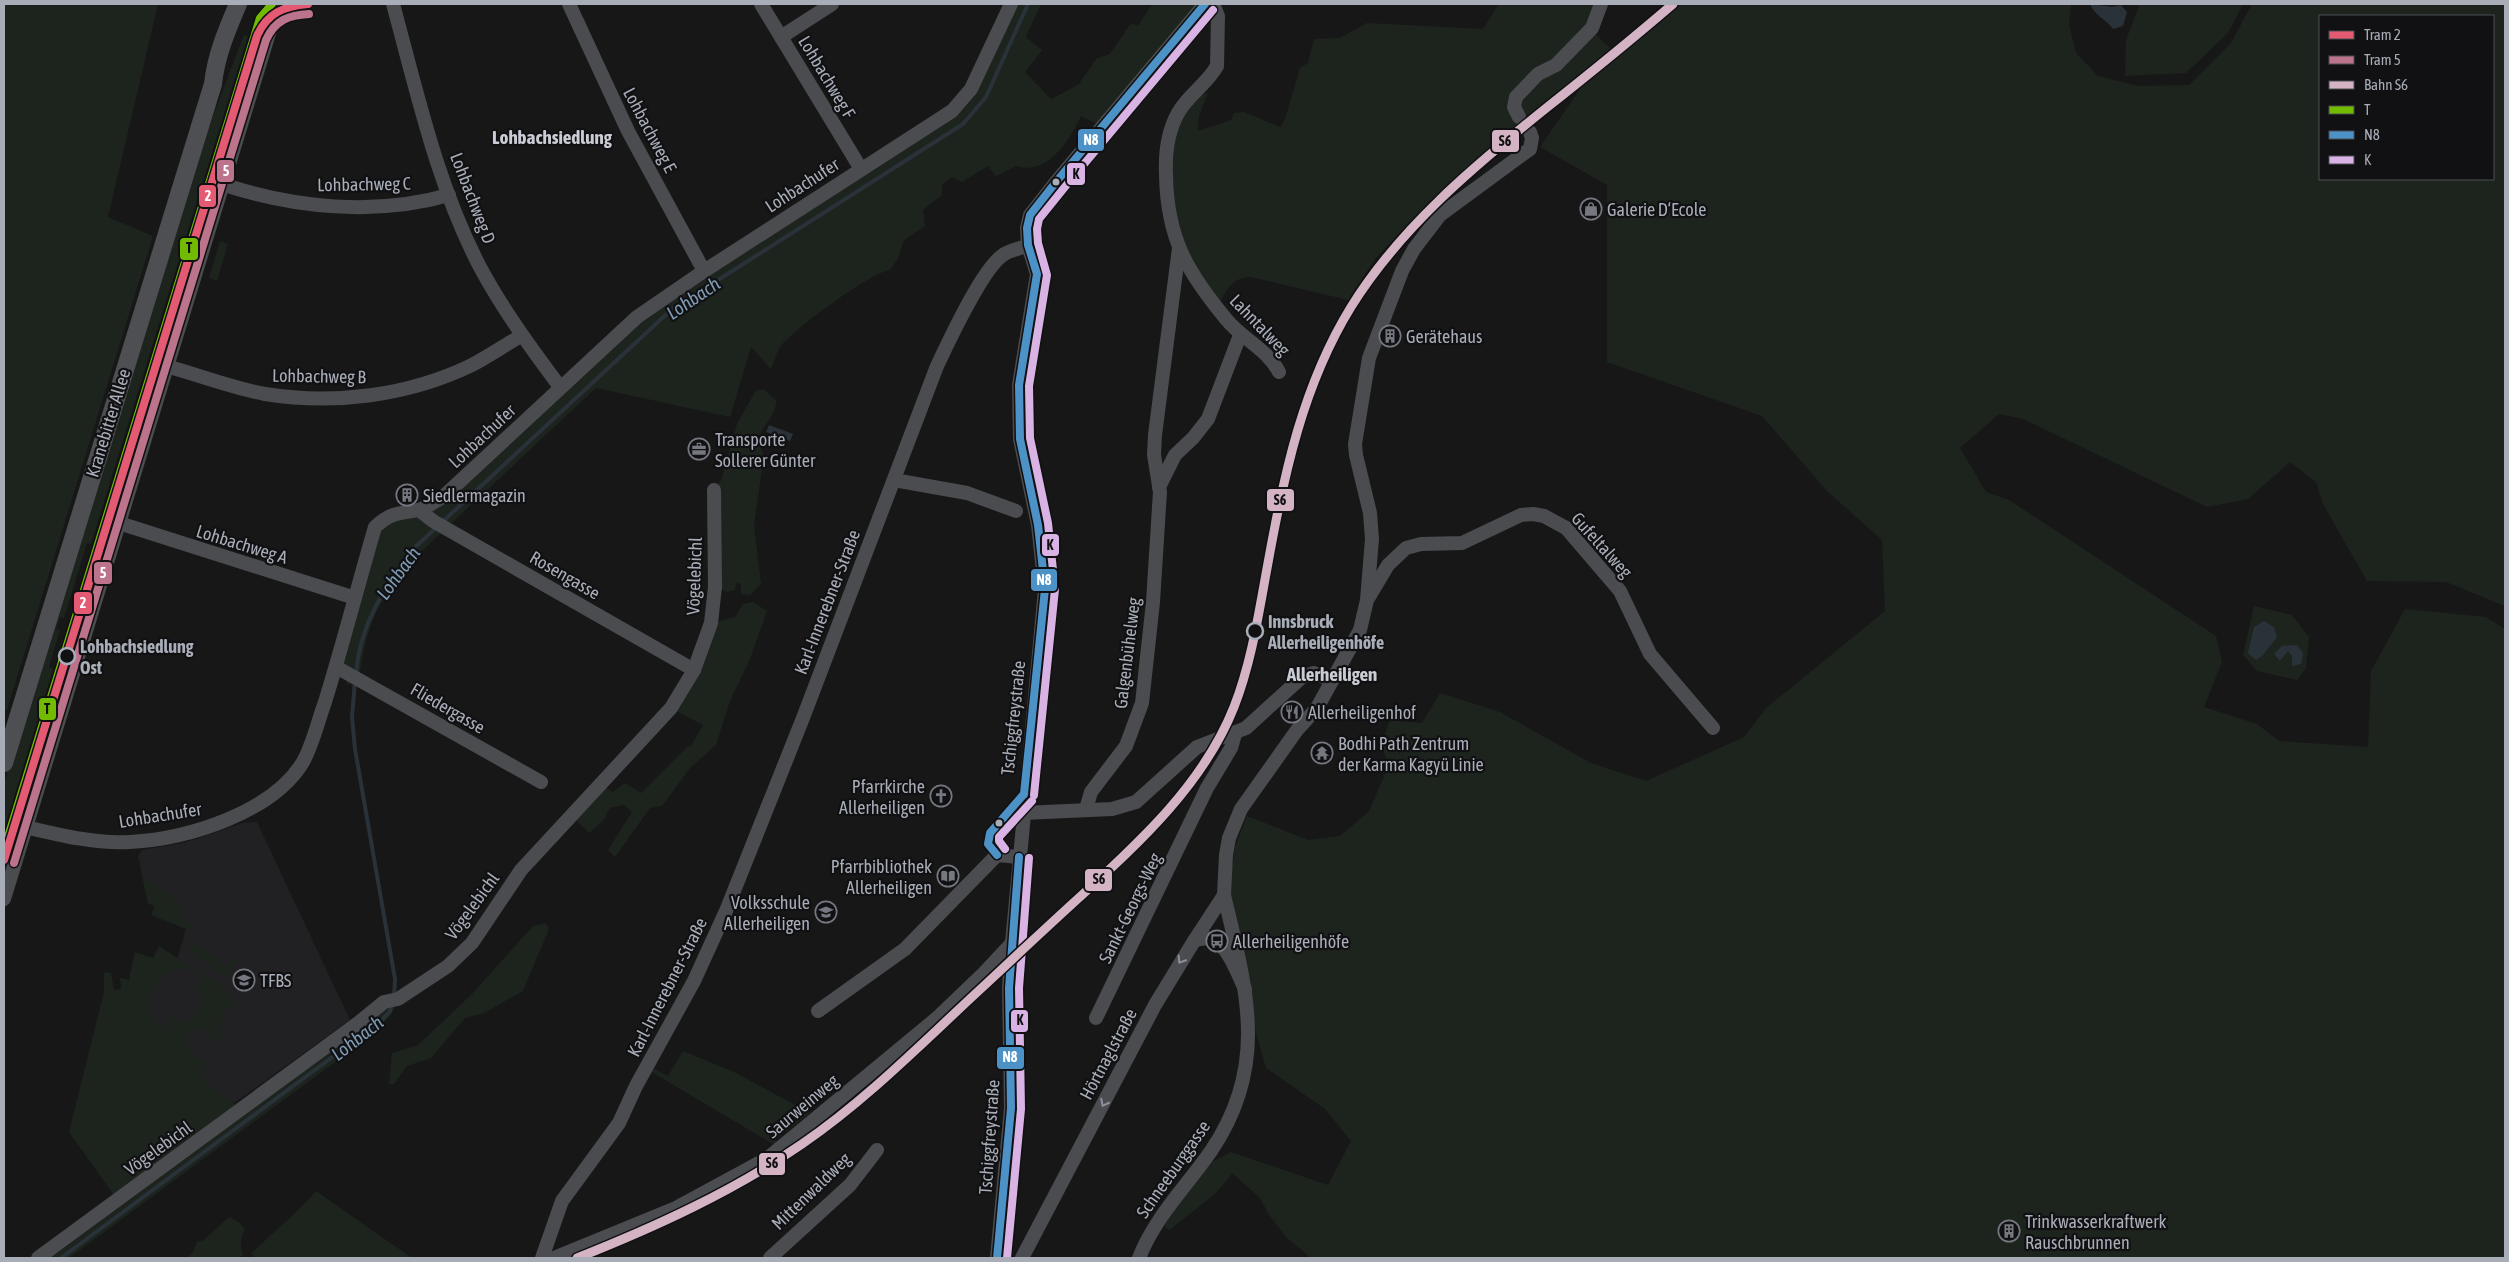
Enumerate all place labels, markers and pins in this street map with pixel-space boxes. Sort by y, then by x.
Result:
unlabelled marker [1051,177,1061,187]
shop icon: Galerie D‘Ecole [1579,197,1603,221]
place label: Galerie D‘Ecole [1607,199,1706,220]
building icon: Gerätehaus [1378,324,1402,348]
place label: Gerätehaus [1406,326,1482,347]
place label: Transporte Sollerer Günter [715,429,816,471]
office icon: Transporte Sollerer Günter [687,437,711,461]
building icon: Siedlermagazin [395,483,419,507]
place label: Siedlermagazin [423,485,526,506]
place label: Innsbruck Allerheiligenhöfe [1267,611,1384,653]
marker: Innsbruck Allerheiligenhöfe [1246,622,1264,640]
place label: Lohbachsiedlung Ost [80,636,194,678]
marker: Lohbachsiedlung Ost [58,647,76,665]
restaurant icon: Allerheiligenhof [1280,700,1304,724]
place label: Allerheiligenhof [1308,702,1416,723]
place label: Bodhi Path Zentrum der Karma Kagyü Linie [1338,733,1484,775]
temple icon: Bodhi Path Zentrum der Karma Kagyü Linie [1310,741,1334,765]
place label: Pfarrkirche Allerheiligen [839,776,925,818]
church icon: Pfarrkirche Allerheiligen [929,784,953,808]
unlabelled marker [994,818,1004,828]
place label: Pfarrbibliothek Allerheiligen [831,856,932,898]
library icon: Pfarrbibliothek Allerheiligen [936,864,960,888]
place label: Volksschule Allerheiligen [724,892,810,934]
school or university icon: Volksschule Allerheiligen [814,900,838,924]
bus stop icon: Allerheiligenhöfe [1205,929,1229,953]
place label: Allerheiligenhöfe [1233,931,1349,952]
school or university icon: TFBS [232,968,256,992]
place label: TFBS [260,970,292,991]
place label: Trinkwasserkraftwerk Rauschbrunnen [2025,1211,2166,1253]
building icon: Trinkwasserkraftwerk Rauschbrunnen [1997,1219,2021,1243]

